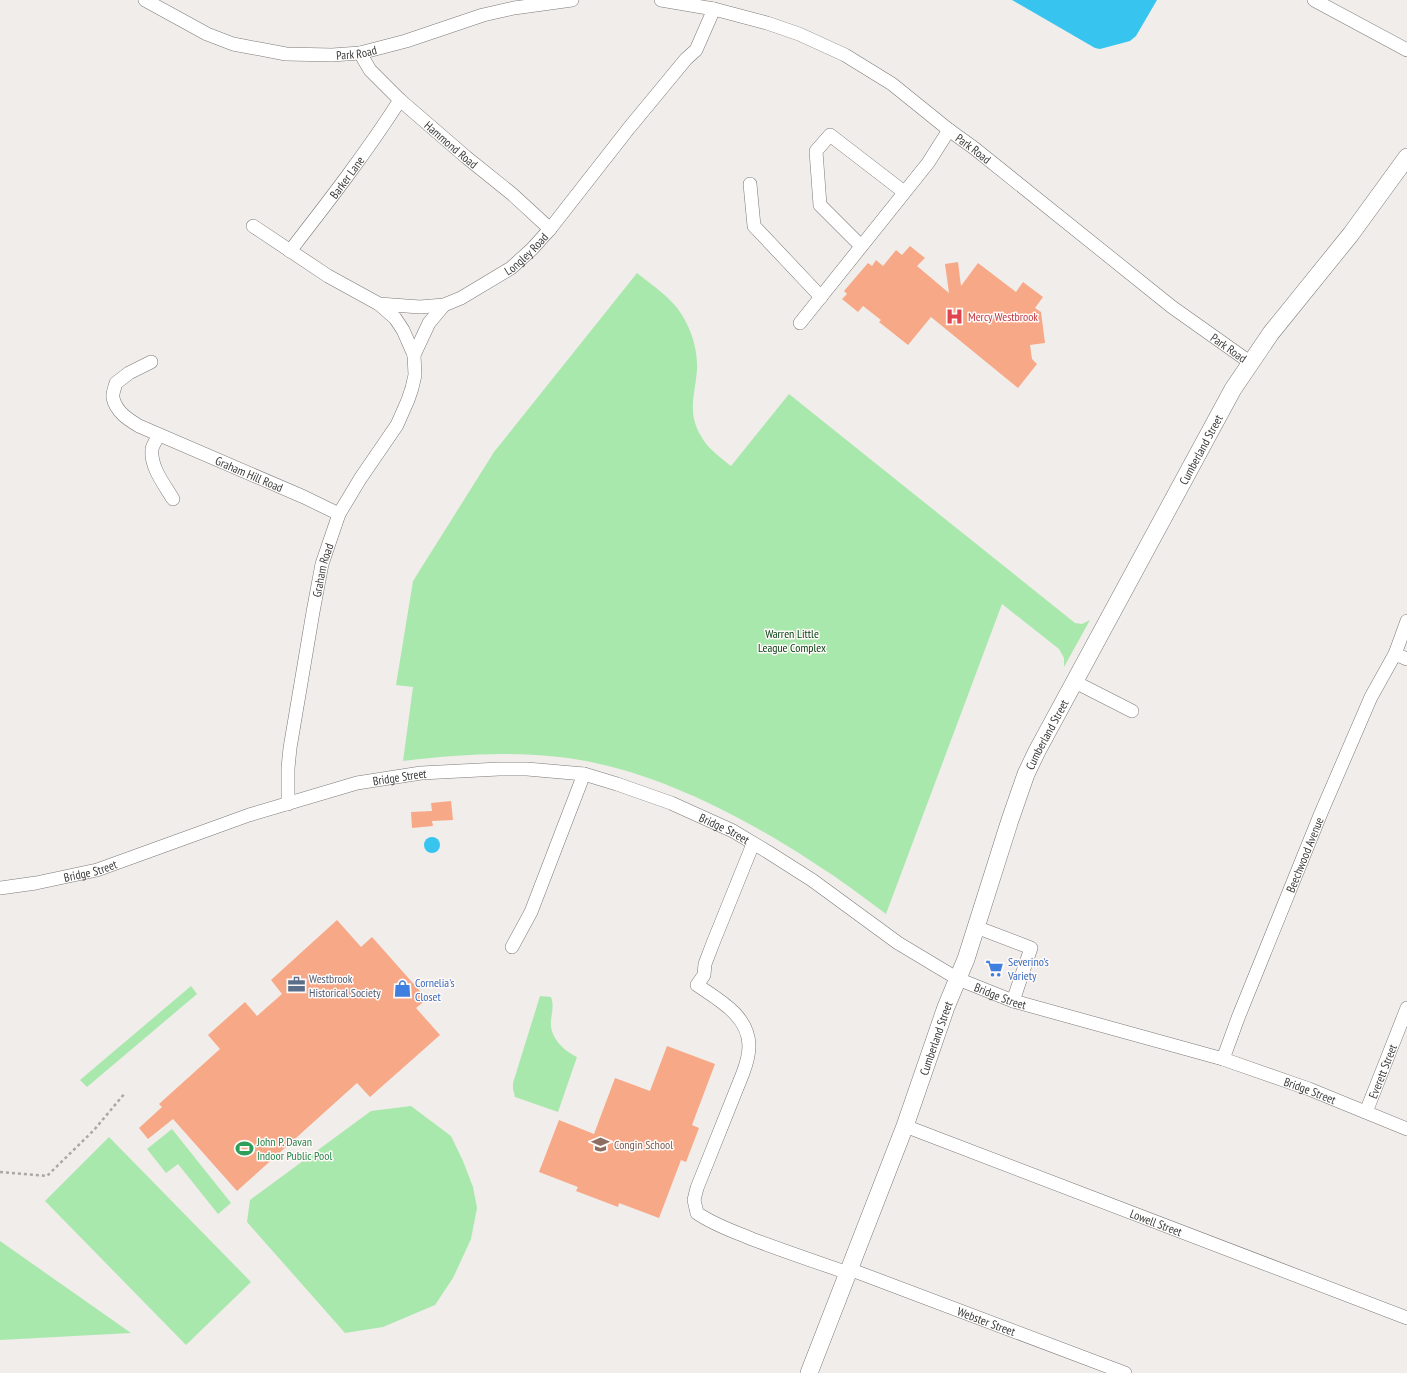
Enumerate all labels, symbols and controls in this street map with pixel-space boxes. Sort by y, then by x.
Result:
street label: Park Road [336,42,378,62]
street label: Hammond Road [422,117,481,171]
street label: Park Road [953,130,994,166]
street label: Barker Lane [326,153,367,201]
street label: Longley Road [501,229,551,278]
hospital icon: Mercy Westbrook [945,306,965,326]
place label: Mercy Westbrook [968,309,1038,324]
street label: Park Road [1208,330,1250,365]
street label: Cumberland Street [1175,411,1226,487]
street label: Graham Hill Road [213,452,286,495]
street label: Graham Road [308,541,336,598]
park label: Warren Little League Complex [758,626,826,655]
street label: Cumberland Street [1022,696,1071,772]
street label: Bridge Street [371,765,427,788]
street label: Bridge Street [697,809,753,847]
street label: Beechwood Avenue [1282,815,1326,895]
street label: Bridge Street [62,856,119,884]
place label: Severino's Variety [1007,954,1049,983]
supermarket icon: Severino's Variety [985,958,1005,978]
place label: Westbrook Historical Society [309,971,381,1000]
office icon: Westbrook Historical Society [286,975,306,995]
place label: Cornelia's Closet [415,975,455,1004]
shop icon: Cornelia's Closet [392,979,412,999]
street label: Bridge Street [972,979,1029,1012]
street label: Cumberland Street [916,998,955,1077]
street label: Everett Street [1365,1041,1400,1100]
street label: Bridge Street [1282,1073,1339,1107]
place label: John P. Davan Indoor Public Pool [256,1134,332,1163]
school or university icon: Congin School [591,1134,611,1154]
place label: Congin School [614,1137,673,1152]
sports icon: John P. Davan Indoor Public Pool [234,1138,254,1158]
street label: Lowell Street [1128,1205,1185,1239]
street label: Webster Street [955,1303,1018,1339]

